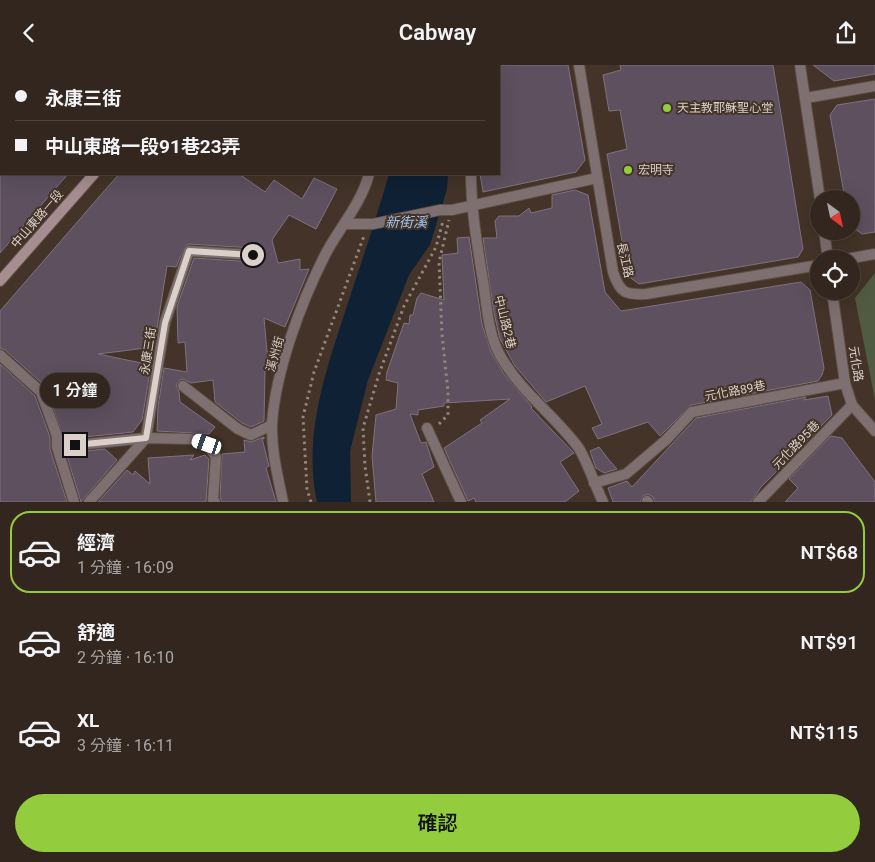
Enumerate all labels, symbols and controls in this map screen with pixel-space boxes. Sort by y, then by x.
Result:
icon: back [15,19,43,47]
icon: share [832,19,860,47]
text: Cabway [399,20,476,45]
text: 永康三街 [45,87,121,110]
place label: 天主教耶穌聖心堂 [677,101,773,115]
marker: 天主教耶穌聖心堂 [661,102,673,114]
text: 中山東路一段91巷23弄 [45,135,241,158]
place label: 宏明寺 [638,163,674,177]
marker: 宏明寺 [622,164,634,176]
street label: 中山東路一段 [8,187,66,251]
north arrow [810,190,860,240]
map controls [810,190,860,300]
water label: 新街溪 [385,214,429,230]
street label: 長江路 [614,241,636,279]
route start [242,244,264,266]
button: locate [810,250,860,300]
street label: 中山路2巷 [492,294,518,350]
street label: 永康三街 [137,326,159,376]
street label: 溪州街 [263,335,287,373]
street label: 元化路 [846,345,866,383]
callout: 1 分鐘 [40,373,110,407]
street label: 元化路89巷 [703,378,767,404]
text: 1 分鐘 [52,381,98,400]
street label: 元化路95巷 [770,418,822,472]
car [190,432,223,456]
route end [64,434,86,456]
icon: car [17,530,62,575]
text: 經濟 [77,531,115,554]
text: NT$68 [801,541,858,564]
text: 1 分鐘 · 16:09 [77,558,174,577]
icon: car [17,620,62,665]
text: 舒適 [77,621,115,644]
text: NT$91 [801,631,858,654]
text: 2 分鐘 · 16:10 [77,648,174,667]
text: XL [77,709,99,732]
icon: car [17,710,62,755]
text: NT$115 [790,721,858,744]
text: 3 分鐘 · 16:11 [77,736,174,755]
button: 確認 [15,794,860,852]

